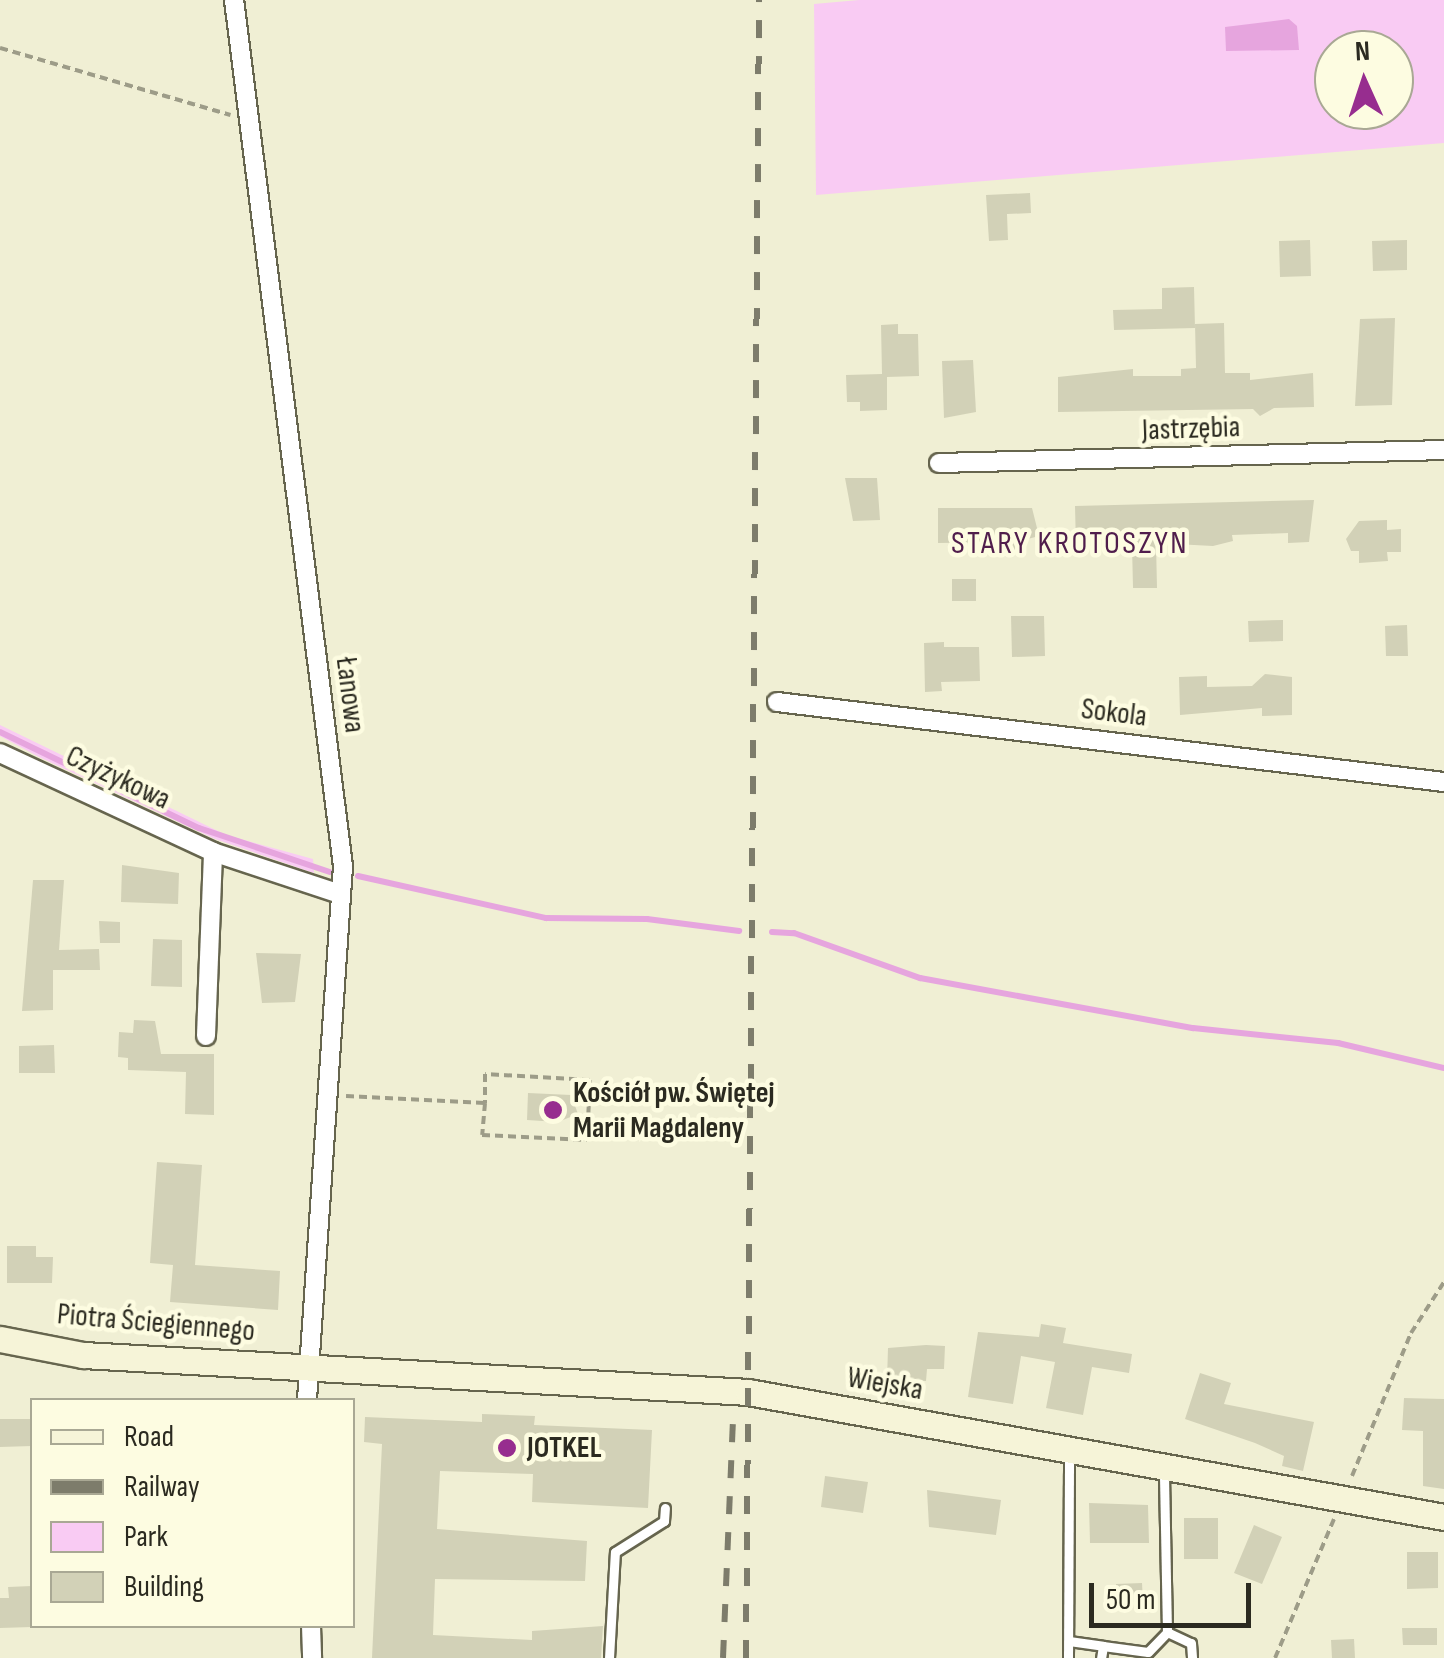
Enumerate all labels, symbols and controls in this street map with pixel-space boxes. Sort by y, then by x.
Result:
north arrow [1314,30,1414,130]
text: N [1354,35,1371,68]
street label: Jastrzębia [1141,409,1241,449]
district label: STARY KROTOSZYN [951,525,1189,563]
street label: Łanowa [328,655,372,735]
street label: Sokola [1079,691,1149,735]
street label: Czyżykowa [60,738,176,818]
place label: Kościół pw. Świętej Marii Magdaleny [573,1075,775,1146]
marker: Kościół pw. Świętej Marii Magdaleny [542,1099,564,1121]
street label: Piotra Ściegiennego [56,1296,256,1350]
street label: Wiejska [844,1360,926,1408]
legend [30,1398,355,1628]
text: Road [124,1419,174,1455]
place label: JOTKEL [527,1430,601,1466]
marker: JOTKEL [496,1437,518,1459]
text: Railway [124,1469,200,1505]
text: Park [124,1519,168,1555]
scale bar [1094,1563,1256,1625]
text: Building [124,1569,204,1605]
text: 50 m [1106,1582,1155,1618]

